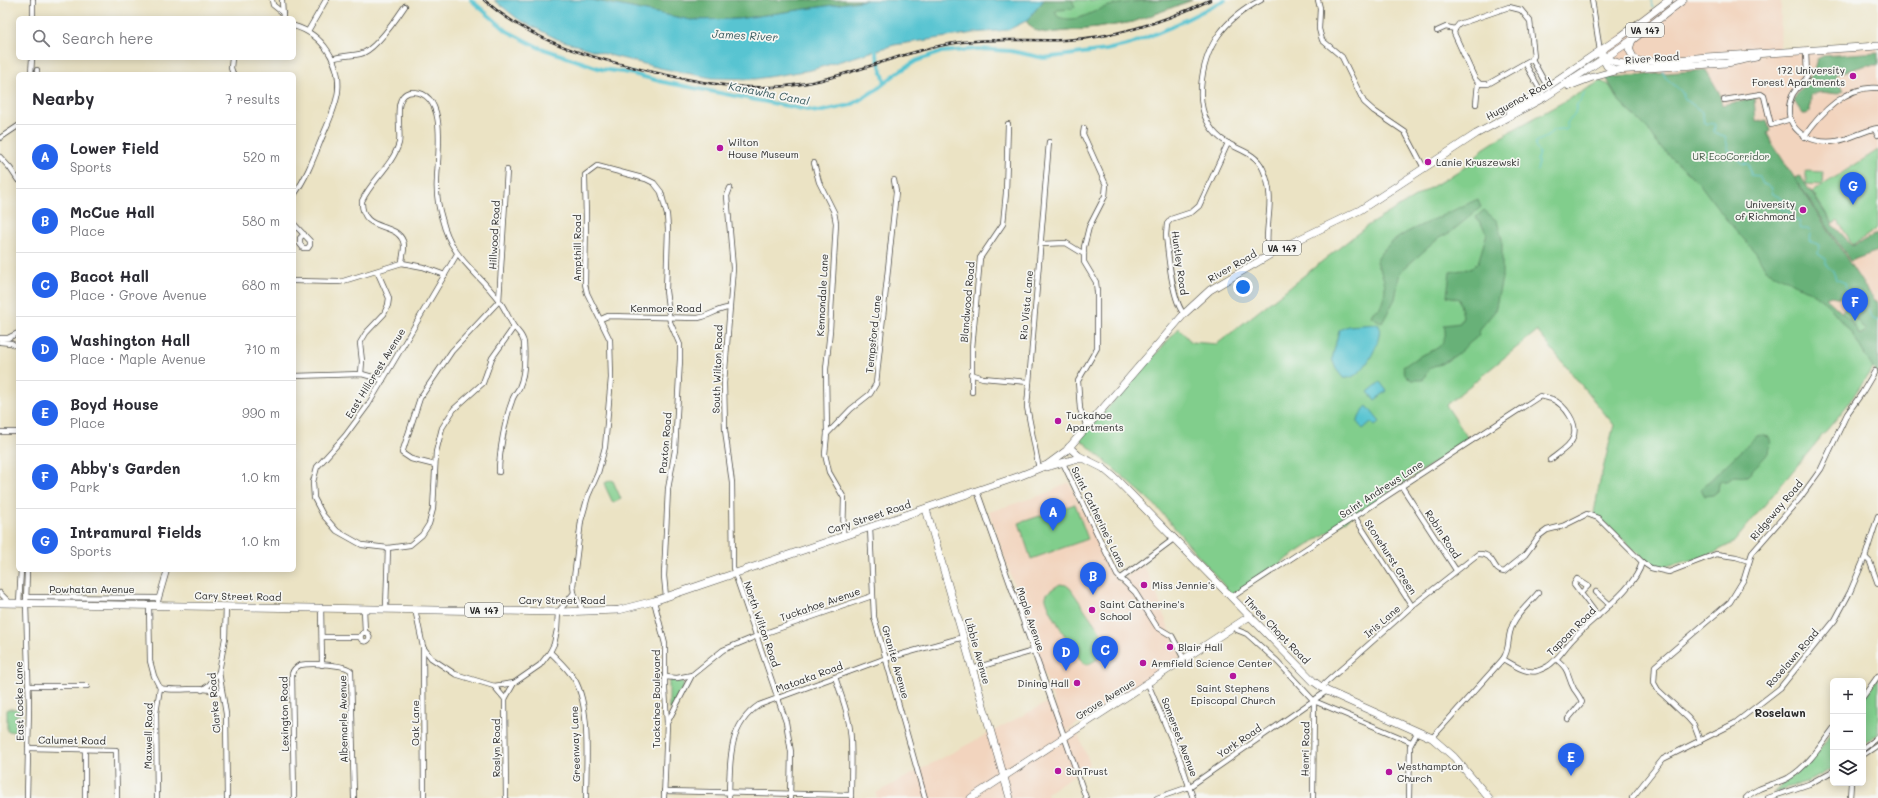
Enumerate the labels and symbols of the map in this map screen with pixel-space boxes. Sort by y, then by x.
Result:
road number: VA 147 [1626,23,1664,37]
water label: James River [712,26,779,44]
street label: River Road [1625,49,1679,67]
place label: 172 University Forest Apartments [1752,63,1845,89]
marker: 172 University Forest Apartments [1848,71,1858,81]
street label: Huguenot Road [1483,75,1555,123]
water label: Kanawha Canal [727,78,811,108]
place label: Wilton House Museum [728,135,799,161]
marker: Wilton House Museum [715,143,725,153]
park label: UR EcoCorridor [1692,149,1770,163]
place label: Lanie Kruszewski [1436,155,1520,169]
marker: Lanie Kruszewski [1423,157,1433,167]
pin: G [1840,172,1866,205]
place label: University of Richmond [1735,197,1795,223]
street label: Hillwood Road [485,200,503,270]
marker: University of Richmond [1798,205,1808,215]
street label: Ampthill Road [570,214,584,282]
street label: Huntley Road [1169,230,1191,296]
road number: VA 147 [1263,241,1301,255]
street label: River Road [1205,246,1259,286]
street label: Kennondale Lane [813,253,831,337]
street label: Blandwood Road [957,261,977,343]
street label: Rio Vista Lane [1016,270,1036,340]
your location [1233,277,1253,297]
pin: F [1842,288,1868,321]
street label: Tempsford Lane [862,294,884,374]
street label: Kenmore Road [630,301,702,315]
street label: South Wilton Road [708,324,726,414]
street label: East Hillcrest Avenue [342,325,408,421]
place label: Tuckahoe Apartments [1066,408,1124,434]
street label: Paxton Road [655,412,675,474]
marker: Tuckahoe Apartments [1053,416,1063,426]
street label: Saint Andrews Lane [1336,457,1426,521]
street label: Saint Catherine's Lane [1068,464,1130,570]
street label: Ridgeway Road [1746,477,1806,543]
street label: Cary Street Road [826,497,912,537]
pin: A [1040,498,1066,531]
street label: Robin Road [1422,507,1464,561]
street label: Stonehurst Green [1362,517,1420,597]
pin: B [1080,562,1106,595]
place label: Miss Jennie's [1152,578,1215,592]
street label: North Wilton Road [741,579,783,669]
marker: Miss Jennie's [1139,580,1149,590]
street label: Powhatan Avenue [49,582,135,596]
street label: Tuckahoe Avenue [778,584,862,624]
street label: Maple Avenue [1013,585,1049,653]
street label: Cary Street Road [195,588,281,604]
street label: Cary Street Road [519,593,605,607]
street label: Three Chopt Road [1241,593,1313,667]
place label: Saint Catherine's School [1100,597,1185,623]
street label: Iris Lane [1361,601,1403,641]
road number: VA 147 [465,603,503,617]
street label: Tapoan Road [1544,604,1598,658]
marker: Saint Catherine's School [1087,605,1097,615]
street label: Libbie Avenue [962,616,994,686]
street label: Granite Avenue [879,624,913,700]
street label: Roselawn Road [1763,626,1821,690]
pin: C [1092,636,1118,669]
pin: D [1053,638,1079,671]
place label: Blair Hall [1178,640,1223,654]
marker: Blair Hall [1165,642,1175,652]
street label: Tuckahoe Boulevard [649,650,663,748]
place label: Armfield Science Center [1151,656,1272,670]
street label: Matoaka Road [774,658,844,696]
marker: Armfield Science Center [1138,658,1148,668]
street label: East Locke Lane [11,661,27,741]
marker: Saint Stephens Episcopal Church [1228,671,1238,681]
street label: Clarke Road [204,672,224,734]
street label: Albemarle Avenue [335,675,351,763]
street label: Grove Avenue [1073,675,1137,723]
street label: Lexington Road [276,676,292,752]
place label: Dining Hall [1018,676,1069,690]
marker: Dining Hall [1072,678,1082,688]
place label: Saint Stephens Episcopal Church [1191,681,1276,707]
street label: Somerset Avenue [1158,695,1202,779]
street label: Oak Lane [408,700,422,746]
street label: Maxwell Road [140,703,156,769]
district label: Roselawn [1755,705,1805,720]
street label: Greenway Lane [567,706,583,782]
street label: Roslyn Road [489,719,503,777]
street label: York Road [1214,721,1264,761]
street label: Henri Road [1298,721,1312,777]
street label: Calumet Road [38,732,106,748]
pin: E [1558,743,1584,776]
place label: Westhampton Church [1397,759,1463,785]
place label: SunTrust [1066,764,1108,778]
marker: SunTrust [1053,766,1063,776]
marker: Westhampton Church [1384,767,1394,777]

